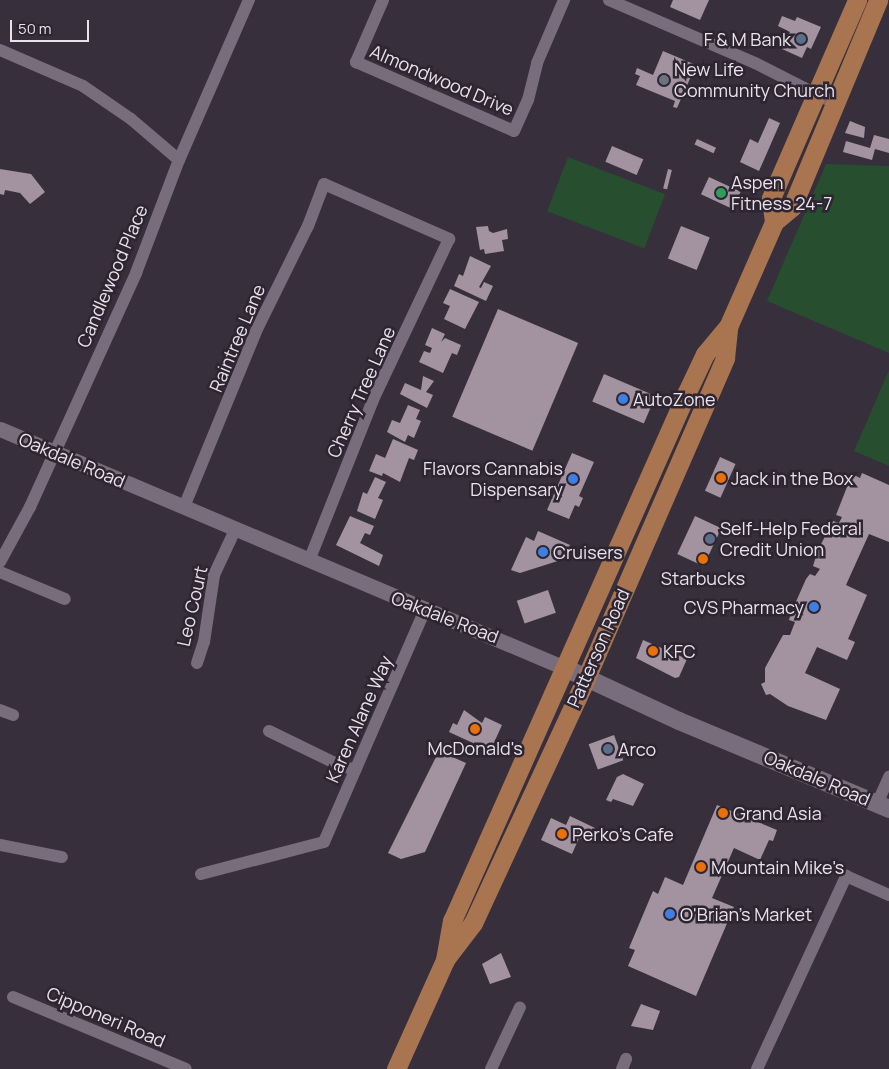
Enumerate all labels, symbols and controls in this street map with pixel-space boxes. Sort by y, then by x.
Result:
scale bar [12,10,91,42]
text: 50 m [18,18,52,39]
place label: F & M Bank [704,28,791,50]
marker: F & M Bank [795,33,807,45]
street label: Almondwood Drive [367,40,517,120]
place label: New Life Community Church [674,59,835,102]
marker: New Life Community Church [658,74,670,86]
place label: Aspen Fitness 24-7 [731,172,832,214]
marker: Aspen Fitness 24-7 [715,187,727,199]
street label: Candlewood Place [72,201,152,351]
street label: Raintree Lane [205,281,269,395]
street label: Cherry Tree Lane [322,323,400,461]
place label: AutoZone [633,388,715,410]
marker: AutoZone [617,393,629,405]
street label: Oakdale Road [16,428,128,492]
place label: Flavors Cannabis Dispensary [423,458,563,500]
place label: Jack in the Box [731,467,853,489]
marker: Jack in the Box [715,472,727,484]
marker: Flavors Cannabis Dispensary [567,473,579,485]
place label: Self-Help Federal Credit Union [720,518,862,560]
marker: Self-Help Federal Credit Union [704,533,716,545]
place label: Cruisers [553,541,623,563]
marker: Cruisers [537,546,549,558]
marker: Starbucks [697,553,709,565]
street label: Leo Court [172,564,212,648]
place label: Starbucks [661,567,745,589]
street label: Patterson Road [562,585,634,711]
street label: Oakdale Road [388,587,502,647]
place label: CVS Pharmacy [684,596,804,618]
marker: CVS Pharmacy [808,601,820,613]
place label: KFC [663,640,696,662]
marker: KFC [647,645,659,657]
street label: Karen Alane Way [321,652,397,786]
marker: McDonald's [469,723,481,735]
place label: McDonald's [427,737,523,759]
place label: Arco [618,738,656,760]
marker: Arco [602,743,614,755]
street label: Oakdale Road [761,746,873,810]
place label: Grand Asia [733,802,822,824]
marker: Grand Asia [717,807,729,819]
place label: Perko's Cafe [572,823,674,845]
marker: Perko's Cafe [556,828,568,840]
place label: Mountain Mike's [711,856,844,878]
marker: Mountain Mike's [695,861,707,873]
place label: O'Brian's Market [680,903,812,925]
marker: O'Brian's Market [664,908,676,920]
street label: Cipponeri Road [43,982,169,1052]

